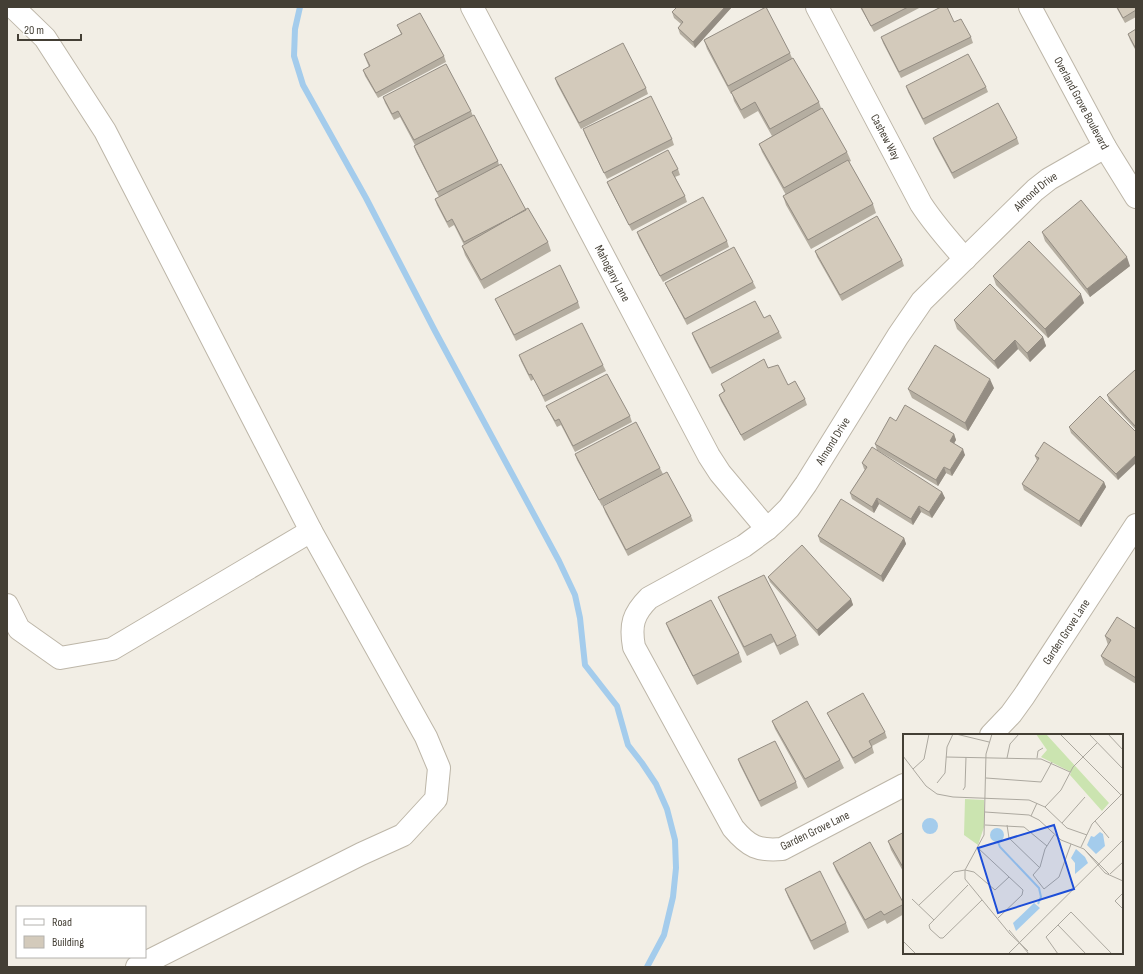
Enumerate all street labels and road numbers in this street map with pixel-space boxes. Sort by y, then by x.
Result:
street label: Overland Grove Boulevard [1051,54,1112,152]
street label: Cashew Way [867,111,904,163]
street label: Almond Drive [1010,168,1060,215]
street label: Mahogany Lane [591,242,634,304]
street label: Almond Drive [812,414,853,468]
street label: Garden Grove Lane [1039,596,1093,667]
street label: Garden Grove Lane [778,808,852,854]

